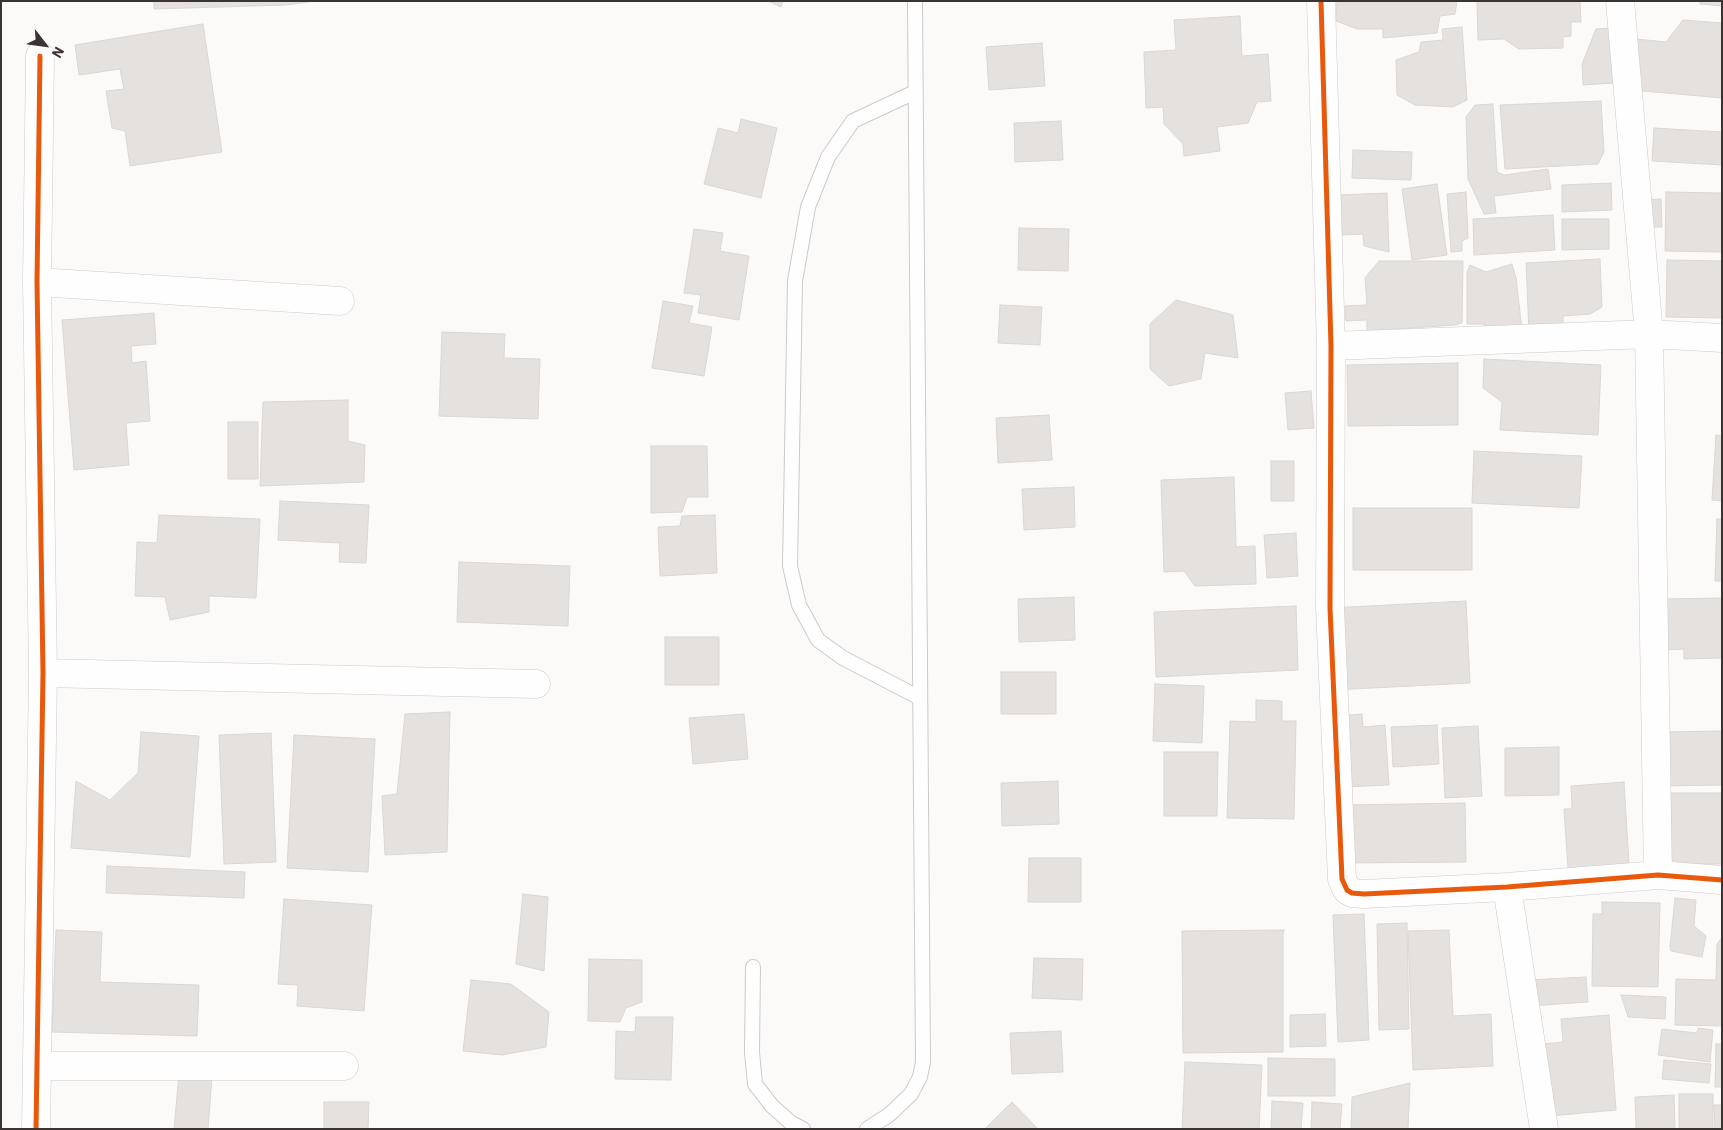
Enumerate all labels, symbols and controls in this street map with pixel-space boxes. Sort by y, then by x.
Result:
north arrow [20,20,70,70]
text: N [48,44,68,61]

